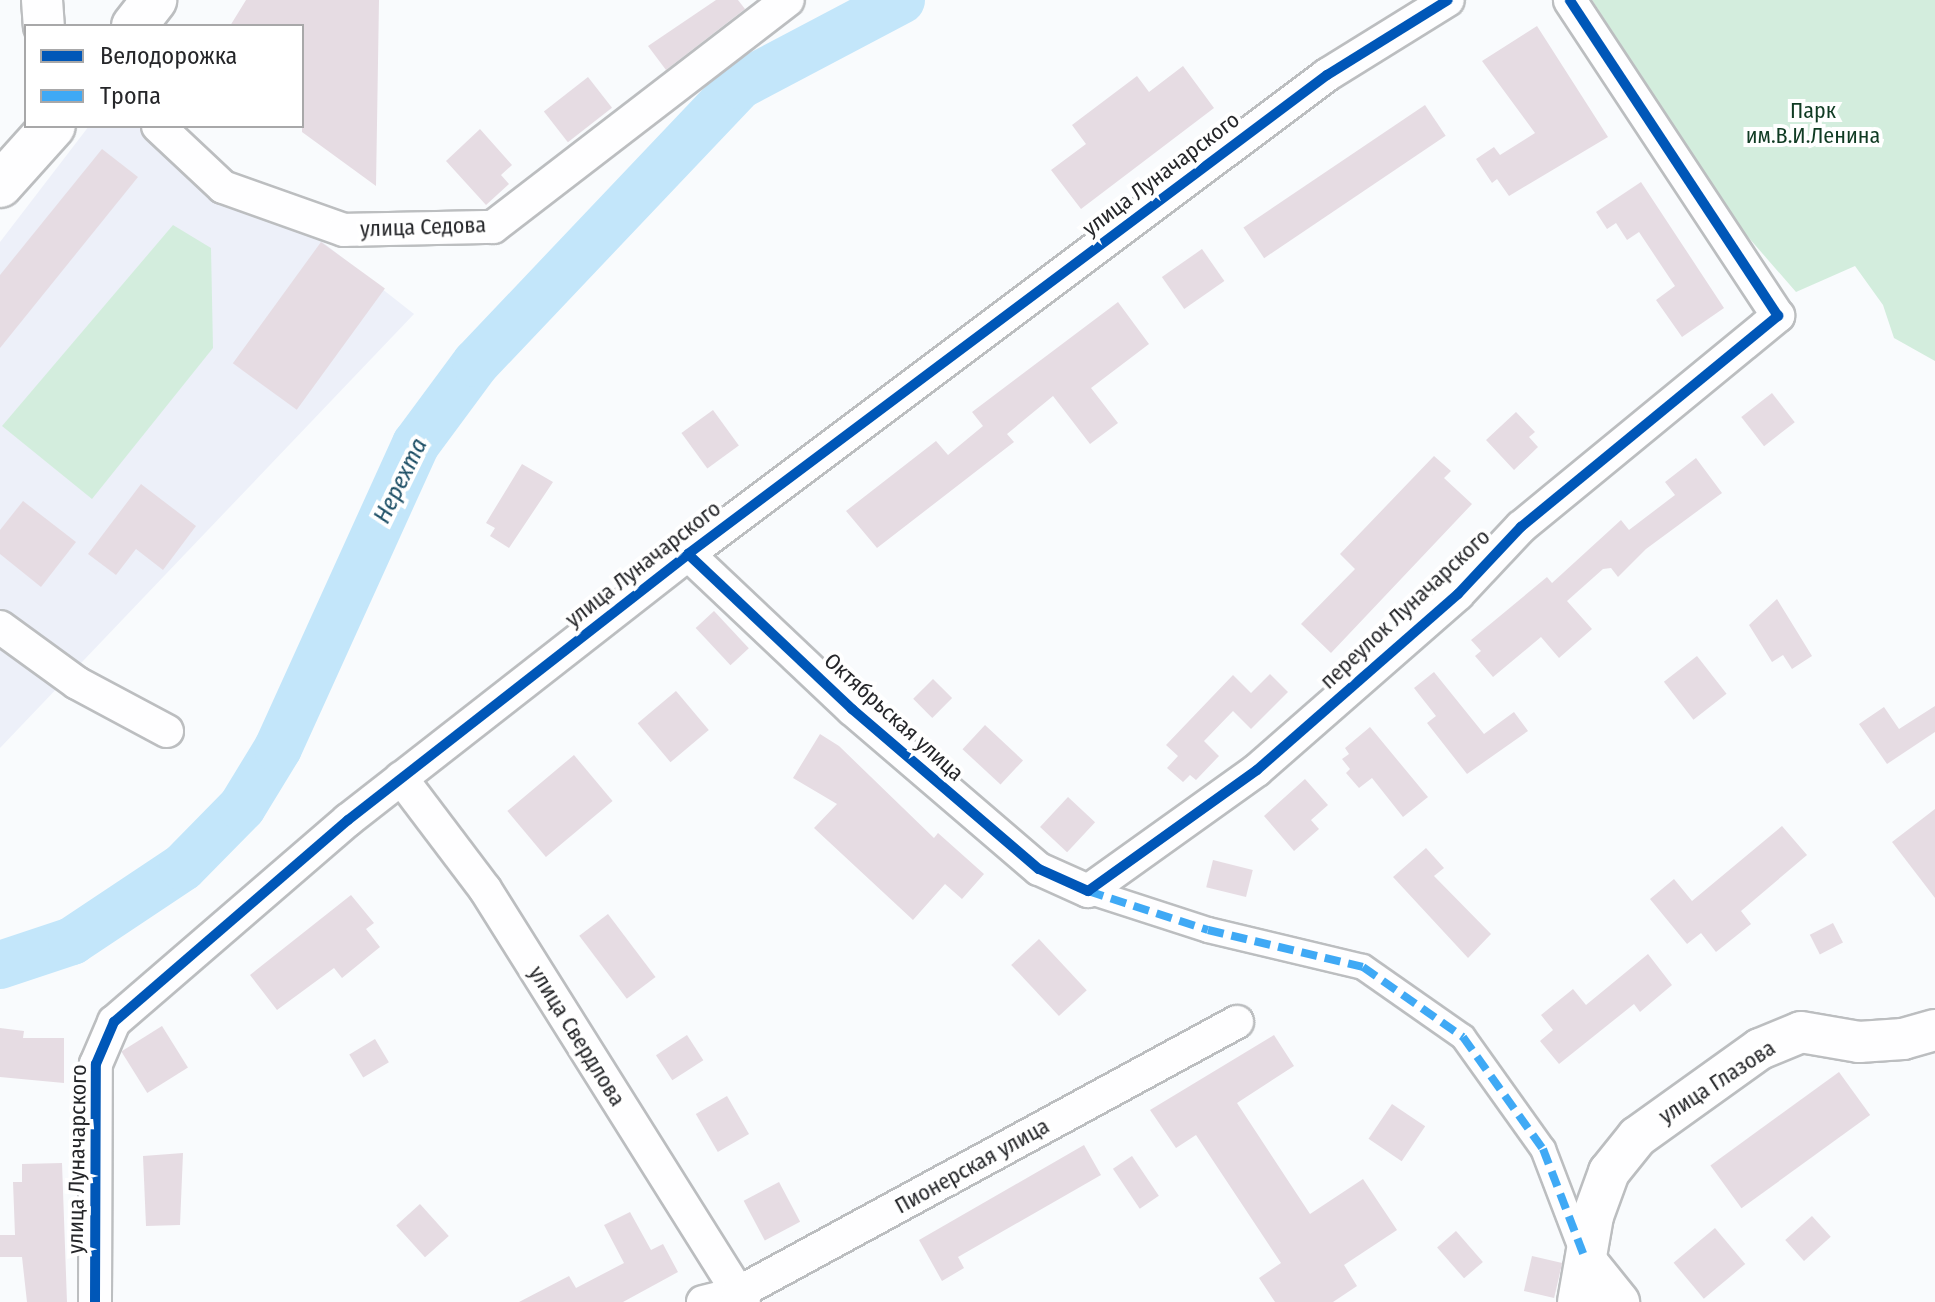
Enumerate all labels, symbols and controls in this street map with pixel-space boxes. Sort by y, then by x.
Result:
legend [24,24,304,128]
text: Велодорожка [100,42,237,70]
text: Тропа [100,82,161,110]
park label: Парк им.В.И.Ленина [1746,97,1880,148]
street label: улица Луначарского [1077,106,1245,242]
street label: улица Седова [360,212,486,242]
water label: Нерехта [368,434,434,528]
street label: улица Луначарского [560,495,726,633]
street label: переулок Луначарского [1315,524,1495,694]
street label: Октябрьская улица [819,648,969,786]
street label: улица Свердлова [523,961,631,1111]
street label: улица Глазова [1654,1035,1780,1129]
street label: улица Луначарского [62,1064,92,1254]
street label: Пионерская улица [890,1113,1054,1219]

